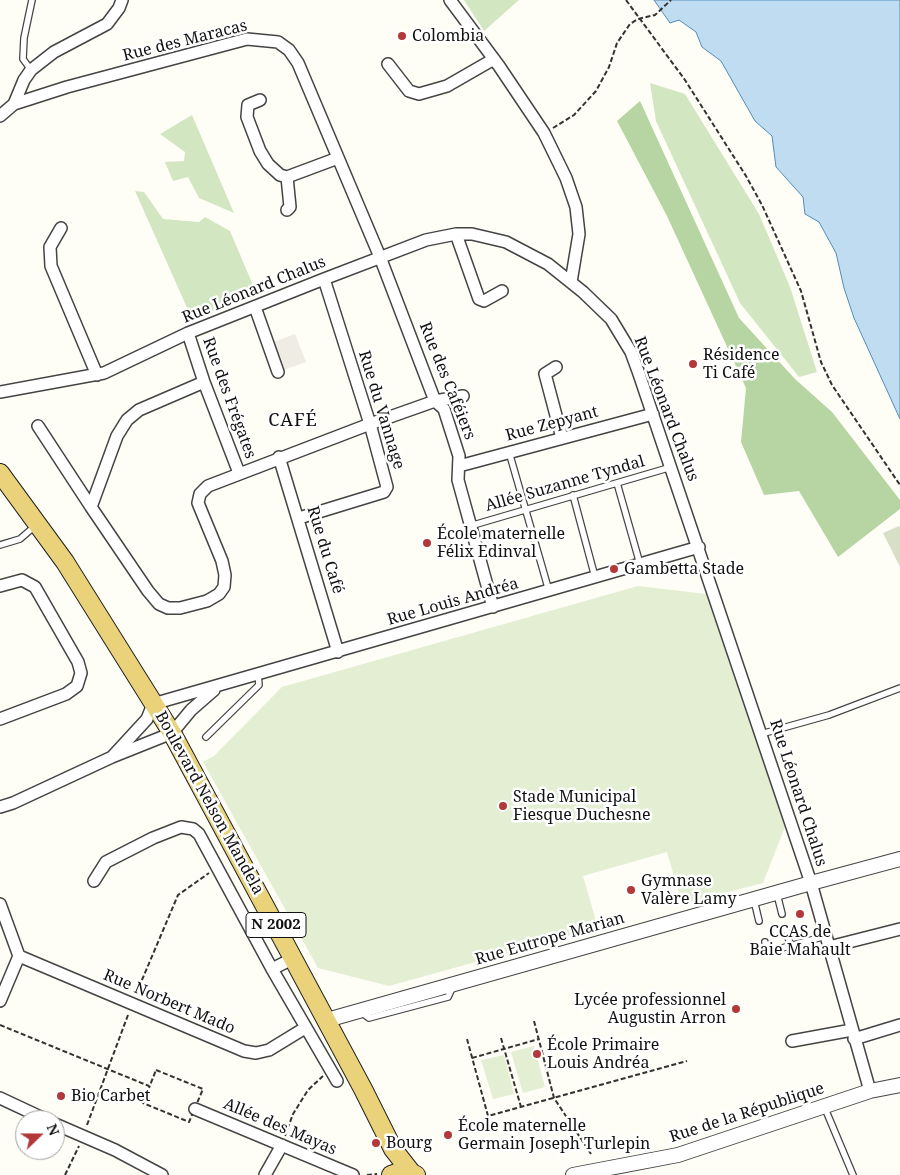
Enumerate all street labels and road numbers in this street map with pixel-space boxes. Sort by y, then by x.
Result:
street label: Rue des Maracas [121,16,249,66]
street label: Rue Léonard Chalus [179,252,329,328]
street label: Rue des Caféiers [415,320,479,442]
street label: Rue Léonard Chalus [630,334,702,484]
street label: Rue des Frégates [198,335,260,461]
street label: Rue du Vannage [354,348,408,472]
street label: Rue Zepyant [504,402,600,446]
street label: Allée Suzanne Tyndal [483,452,647,516]
street label: Rue du Café [303,504,347,596]
street label: Rue Louis Andréa [385,574,521,630]
street label: Boulevard Nelson Mandela [151,708,267,898]
street label: Rue Léonard Chalus [765,717,831,869]
street label: Rue Eutrope Marian [473,908,627,970]
road number: N 2002 [246,912,306,938]
street label: Rue Norbert Mado [100,966,238,1038]
street label: Rue de la République [667,1079,827,1147]
street label: Allée des Mayas [220,1094,340,1160]

